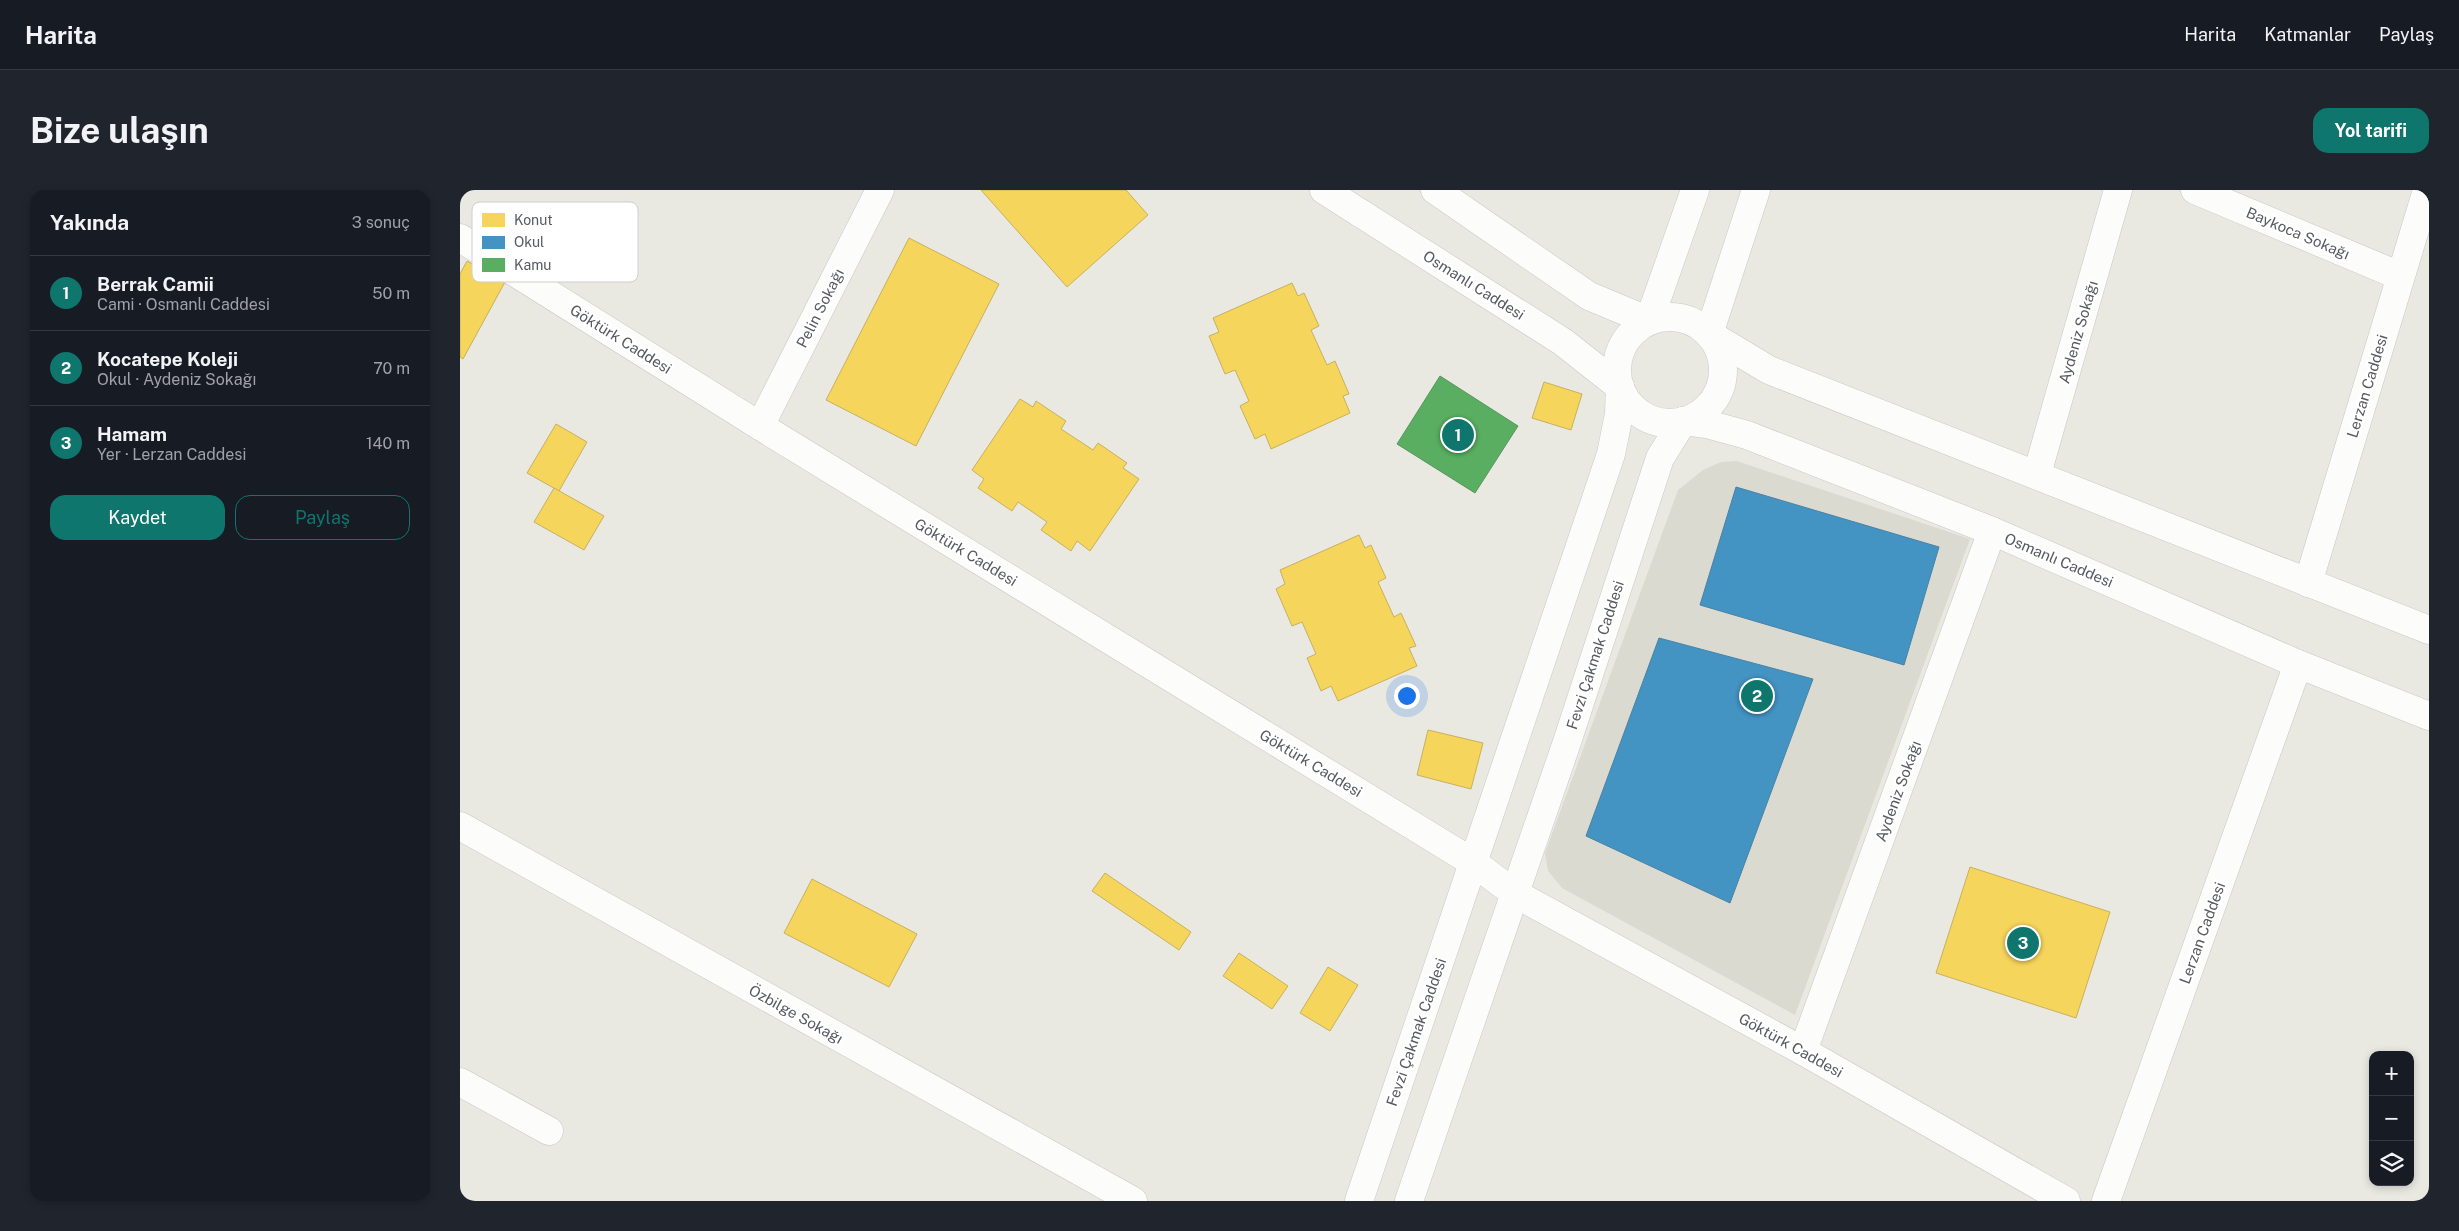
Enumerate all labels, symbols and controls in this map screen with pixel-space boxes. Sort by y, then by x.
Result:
text: Harita [25,21,97,49]
text: Harita [2184,24,2236,45]
text: Katmanlar [2264,24,2351,45]
text: Paylaş [2379,24,2434,45]
button: Yol tarifi [2313,108,2429,153]
text: Bize ulaşın [30,110,209,151]
legend [472,202,638,282]
street label: Baykoca Sokağı [2244,204,2352,262]
text: Yakında [50,210,129,235]
text: Konut [514,212,553,228]
text: 3 sonuç [352,213,410,232]
text: Okul [514,234,544,250]
street label: Osmanlı Caddesi [1420,247,1528,323]
text: Kamu [514,257,551,273]
street label: Pelin Sokağı [793,266,847,350]
text: Berrak Camii [97,273,214,295]
street label: Aydeniz Sokağı [2055,279,2101,385]
text: 1 [63,284,69,303]
text: 50 m [372,284,410,303]
text: Cami · Osmanlı Caddesi [97,295,270,314]
street label: Göktürk Caddesi [567,301,675,377]
street label: Lerzan Caddesi [2343,332,2391,440]
text: Kocatepe Koleji [97,348,238,370]
text: 2 [61,359,71,378]
text: 70 m [373,359,410,378]
text: Okul · Aydeniz Sokağı [97,370,256,389]
pin: 1 [1442,416,1474,454]
text: Hamam [97,423,167,445]
text: 3 [61,434,71,453]
text: 140 m [366,434,410,453]
text: Yer · Lerzan Caddesi [97,445,246,464]
button: Kaydet [50,495,225,540]
button: Paylaş [235,495,410,540]
street label: Göktürk Caddesi [912,515,1020,589]
street label: Osmanlı Caddesi [2002,529,2116,591]
street label: Fevzi Çakmak Caddesi [1563,578,1627,732]
pin: 2 [1741,677,1773,715]
your location [1394,683,1420,709]
street label: Göktürk Caddesi [1257,726,1365,800]
street label: Aydeniz Sokağı [1872,738,1924,844]
street label: Lerzan Caddesi [2176,880,2228,986]
pin: 3 [2007,924,2039,962]
street label: Fevzi Çakmak Caddesi [1383,956,1449,1108]
street label: Özbilge Sokağı [746,980,846,1047]
street label: Göktürk Caddesi [1736,1009,1846,1081]
map controls [2369,1051,2414,1186]
button: + [2369,1051,2414,1096]
button: − [2369,1096,2414,1141]
button: layers [2369,1141,2414,1186]

